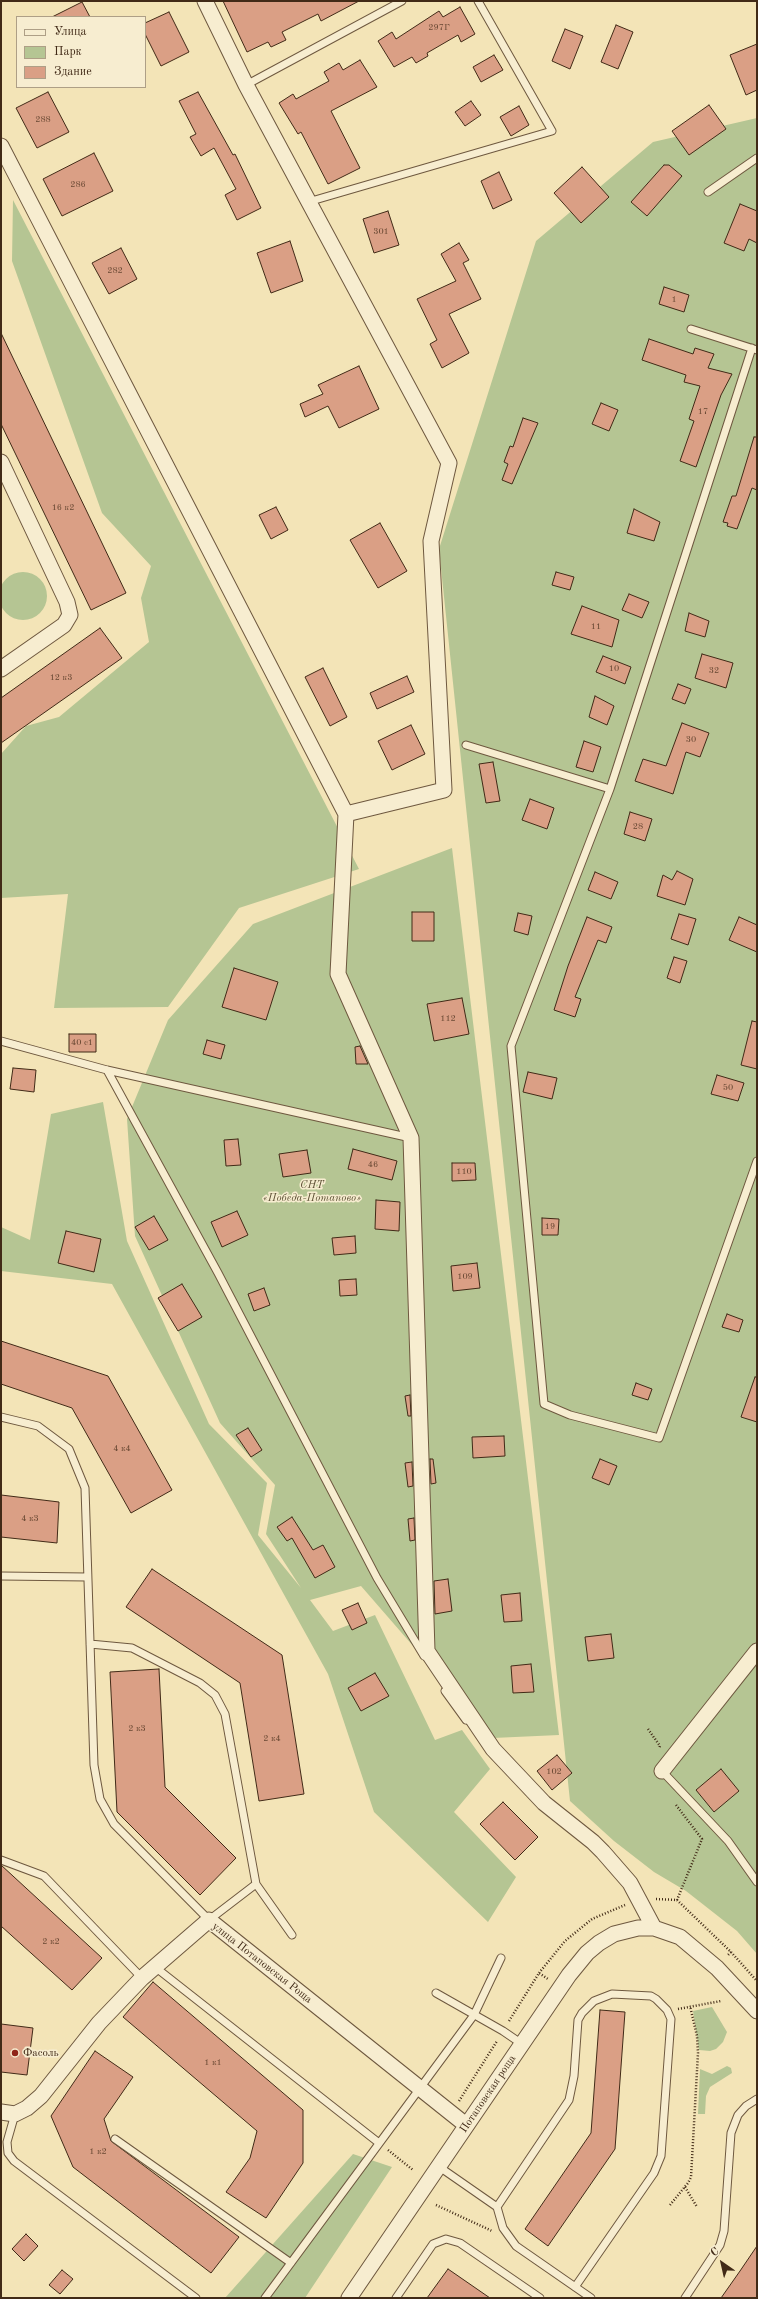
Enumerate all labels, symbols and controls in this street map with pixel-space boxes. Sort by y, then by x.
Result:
legend [16,16,146,88]
house number: 297Г [428,23,450,33]
text: Улица [54,26,87,38]
text: Парк [54,46,82,58]
text: Здание [54,66,92,78]
house number: 288 [35,115,51,125]
house number: 286 [70,180,86,190]
house number: 301 [373,227,389,237]
house number: 282 [107,266,123,276]
house number: 1 [671,295,677,305]
house number: 17 [698,407,708,417]
house number: 16 к2 [52,503,74,513]
house number: 11 [591,622,601,632]
house number: 10 [609,664,619,674]
house number: 32 [709,666,719,676]
house number: 12 к3 [50,673,72,683]
house number: 30 [686,735,696,745]
house number: 28 [633,822,643,832]
house number: 112 [440,1014,456,1024]
house number: 40 с1 [71,1038,93,1048]
house number: 50 [723,1083,733,1093]
house number: 46 [368,1160,378,1170]
house number: 110 [456,1167,472,1177]
park label: СНТ «Победа-Потапово» [263,1178,361,1204]
house number: 19 [545,1222,555,1232]
house number: 109 [457,1272,473,1282]
house number: 4 к4 [113,1444,131,1454]
house number: 4 к3 [21,1514,39,1524]
house number: 2 к3 [128,1724,146,1734]
house number: 2 к4 [263,1734,281,1744]
house number: 102 [546,1767,562,1777]
street label: улица Потаповская Роща [209,1920,315,2006]
house number: 2 к2 [42,1937,60,1947]
place label: Фасоль [23,2046,59,2060]
marker: Фасоль [10,2048,20,2058]
street label: Потаповская роща [457,2053,519,2135]
house number: 1 к1 [204,2058,222,2068]
house number: 1 к2 [89,2147,107,2157]
north arrow [702,2243,742,2283]
text: С [709,2246,721,2259]

